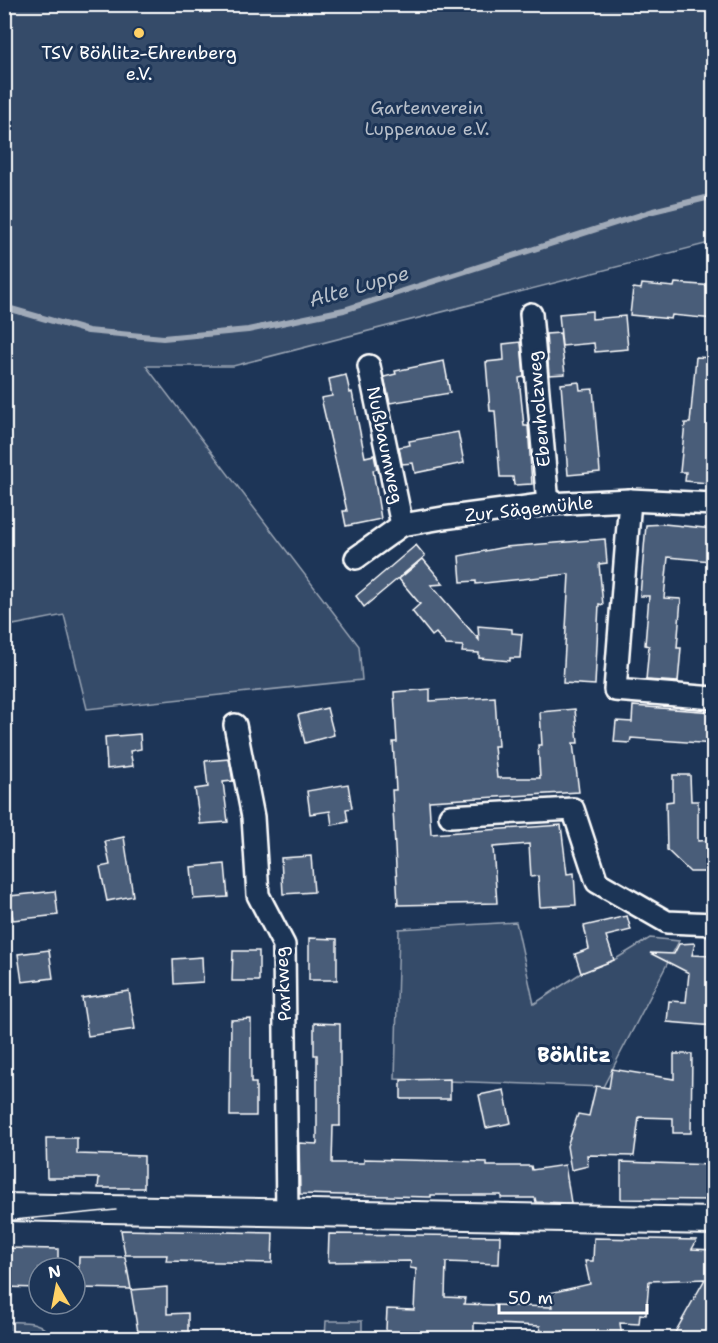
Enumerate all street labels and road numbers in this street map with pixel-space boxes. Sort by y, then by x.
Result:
street label: Ebenholzweg [522,350,556,468]
street label: Nußbaumweg [361,384,409,506]
street label: Zur Sägemühle [463,490,595,528]
street label: Parkweg [269,946,297,1022]

